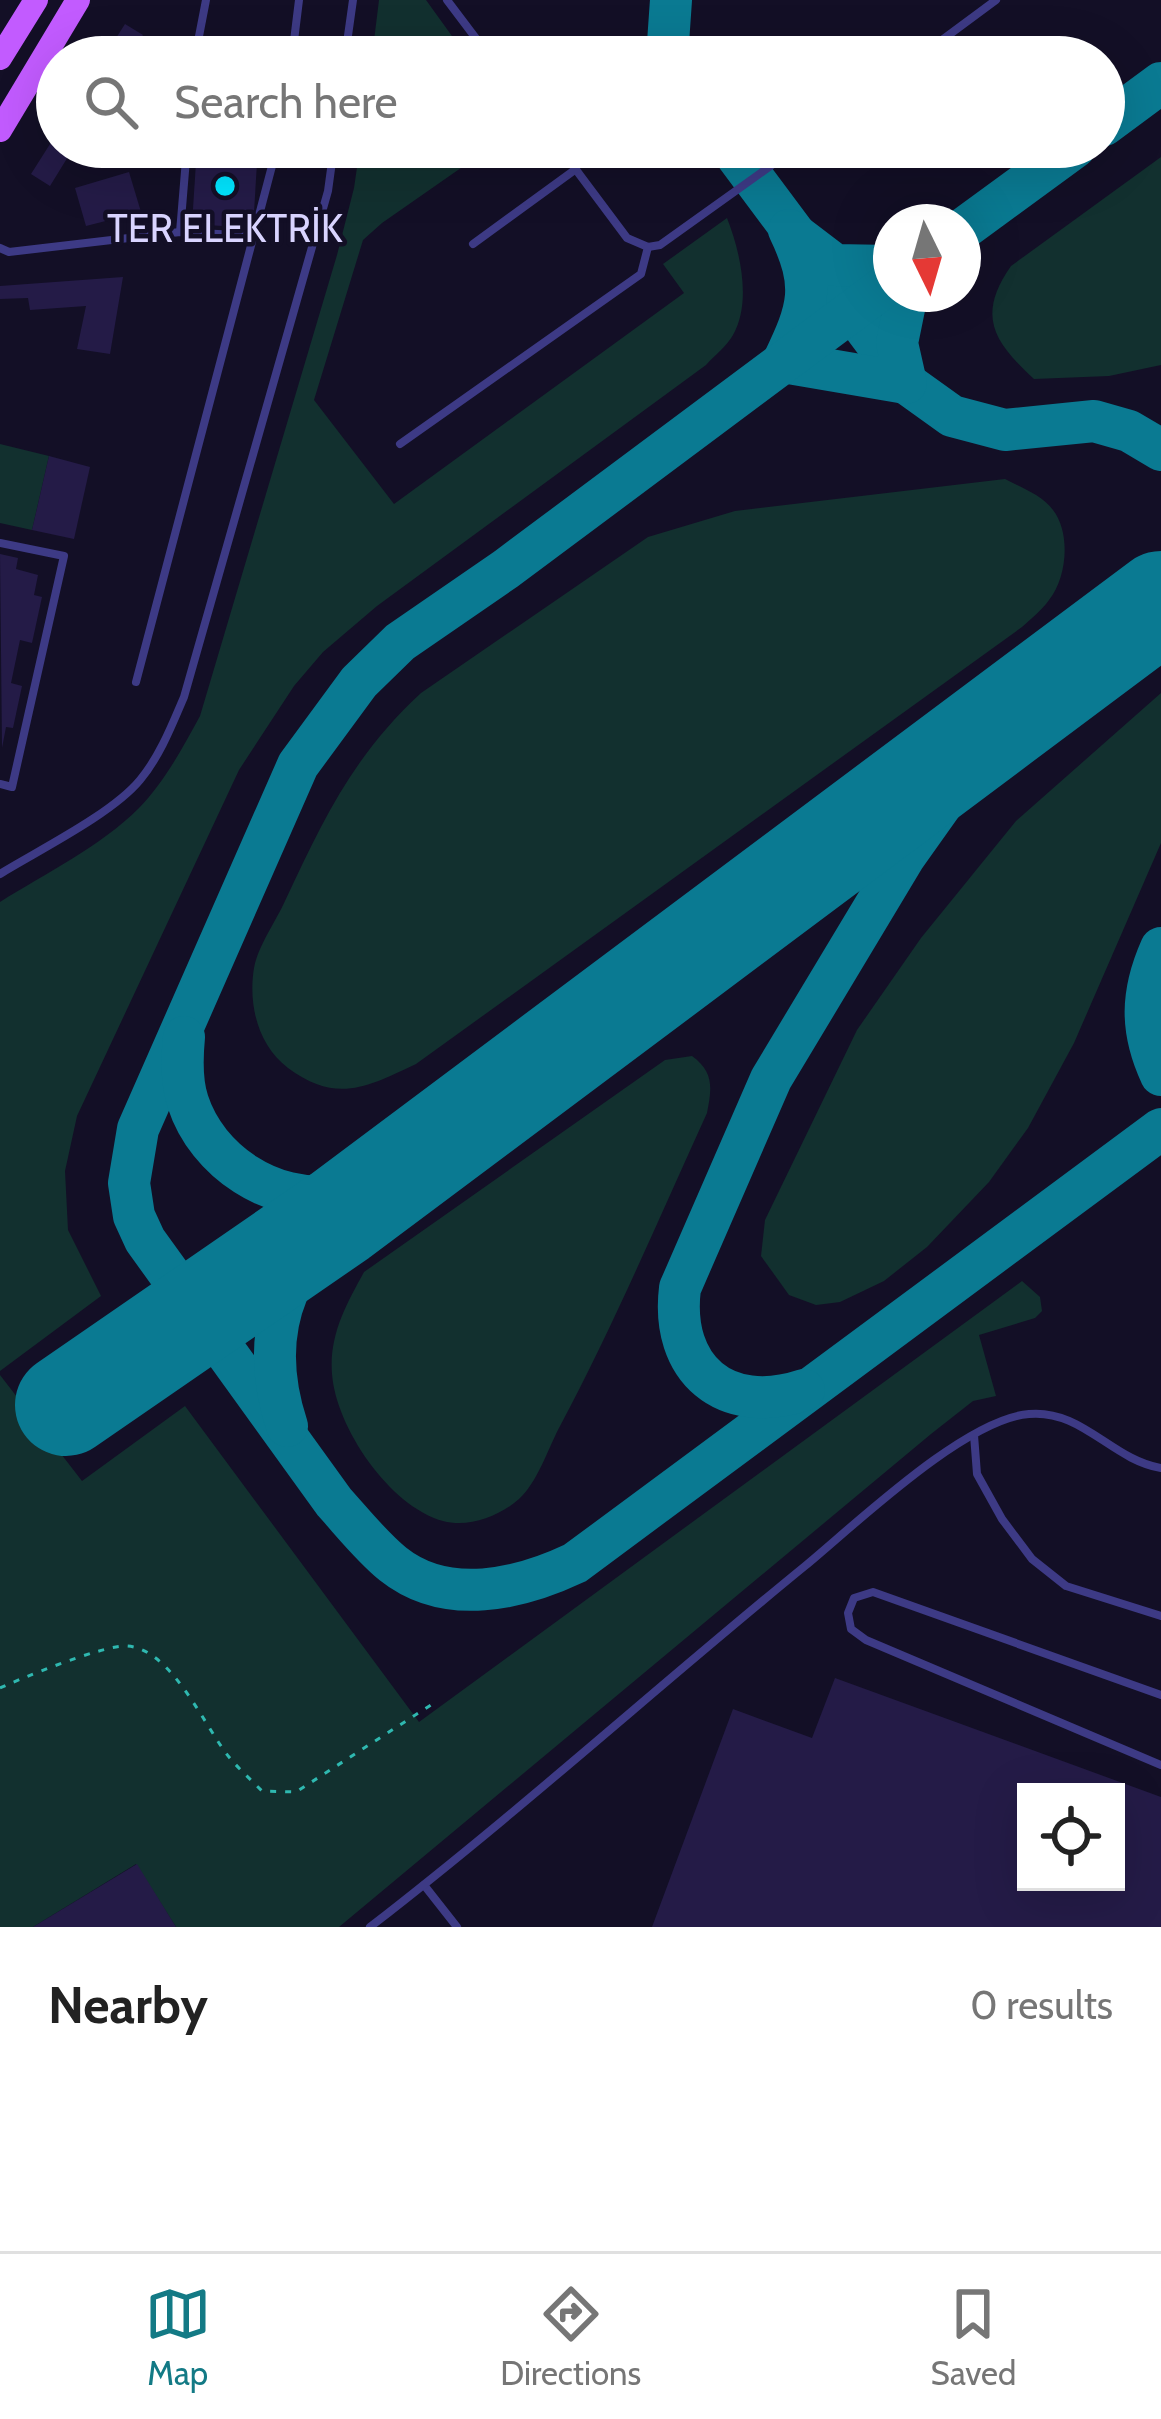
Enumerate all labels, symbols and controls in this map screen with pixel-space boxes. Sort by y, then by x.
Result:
search box [36,36,1125,168]
icon: search [78,69,144,135]
text: Search here [174,75,398,129]
marker: TER ELEKTRİK [212,173,238,199]
place label: TER ELEKTRİK [107,204,343,252]
north arrow [873,204,981,312]
map controls [1017,1783,1125,1891]
button: locate [1017,1783,1125,1891]
text: Nearby [48,1974,208,2036]
text: 0 results [970,1981,1113,2029]
tab: Map [145,2281,211,2393]
tab: Directions [500,2281,641,2393]
tab: Saved [931,2281,1016,2393]

